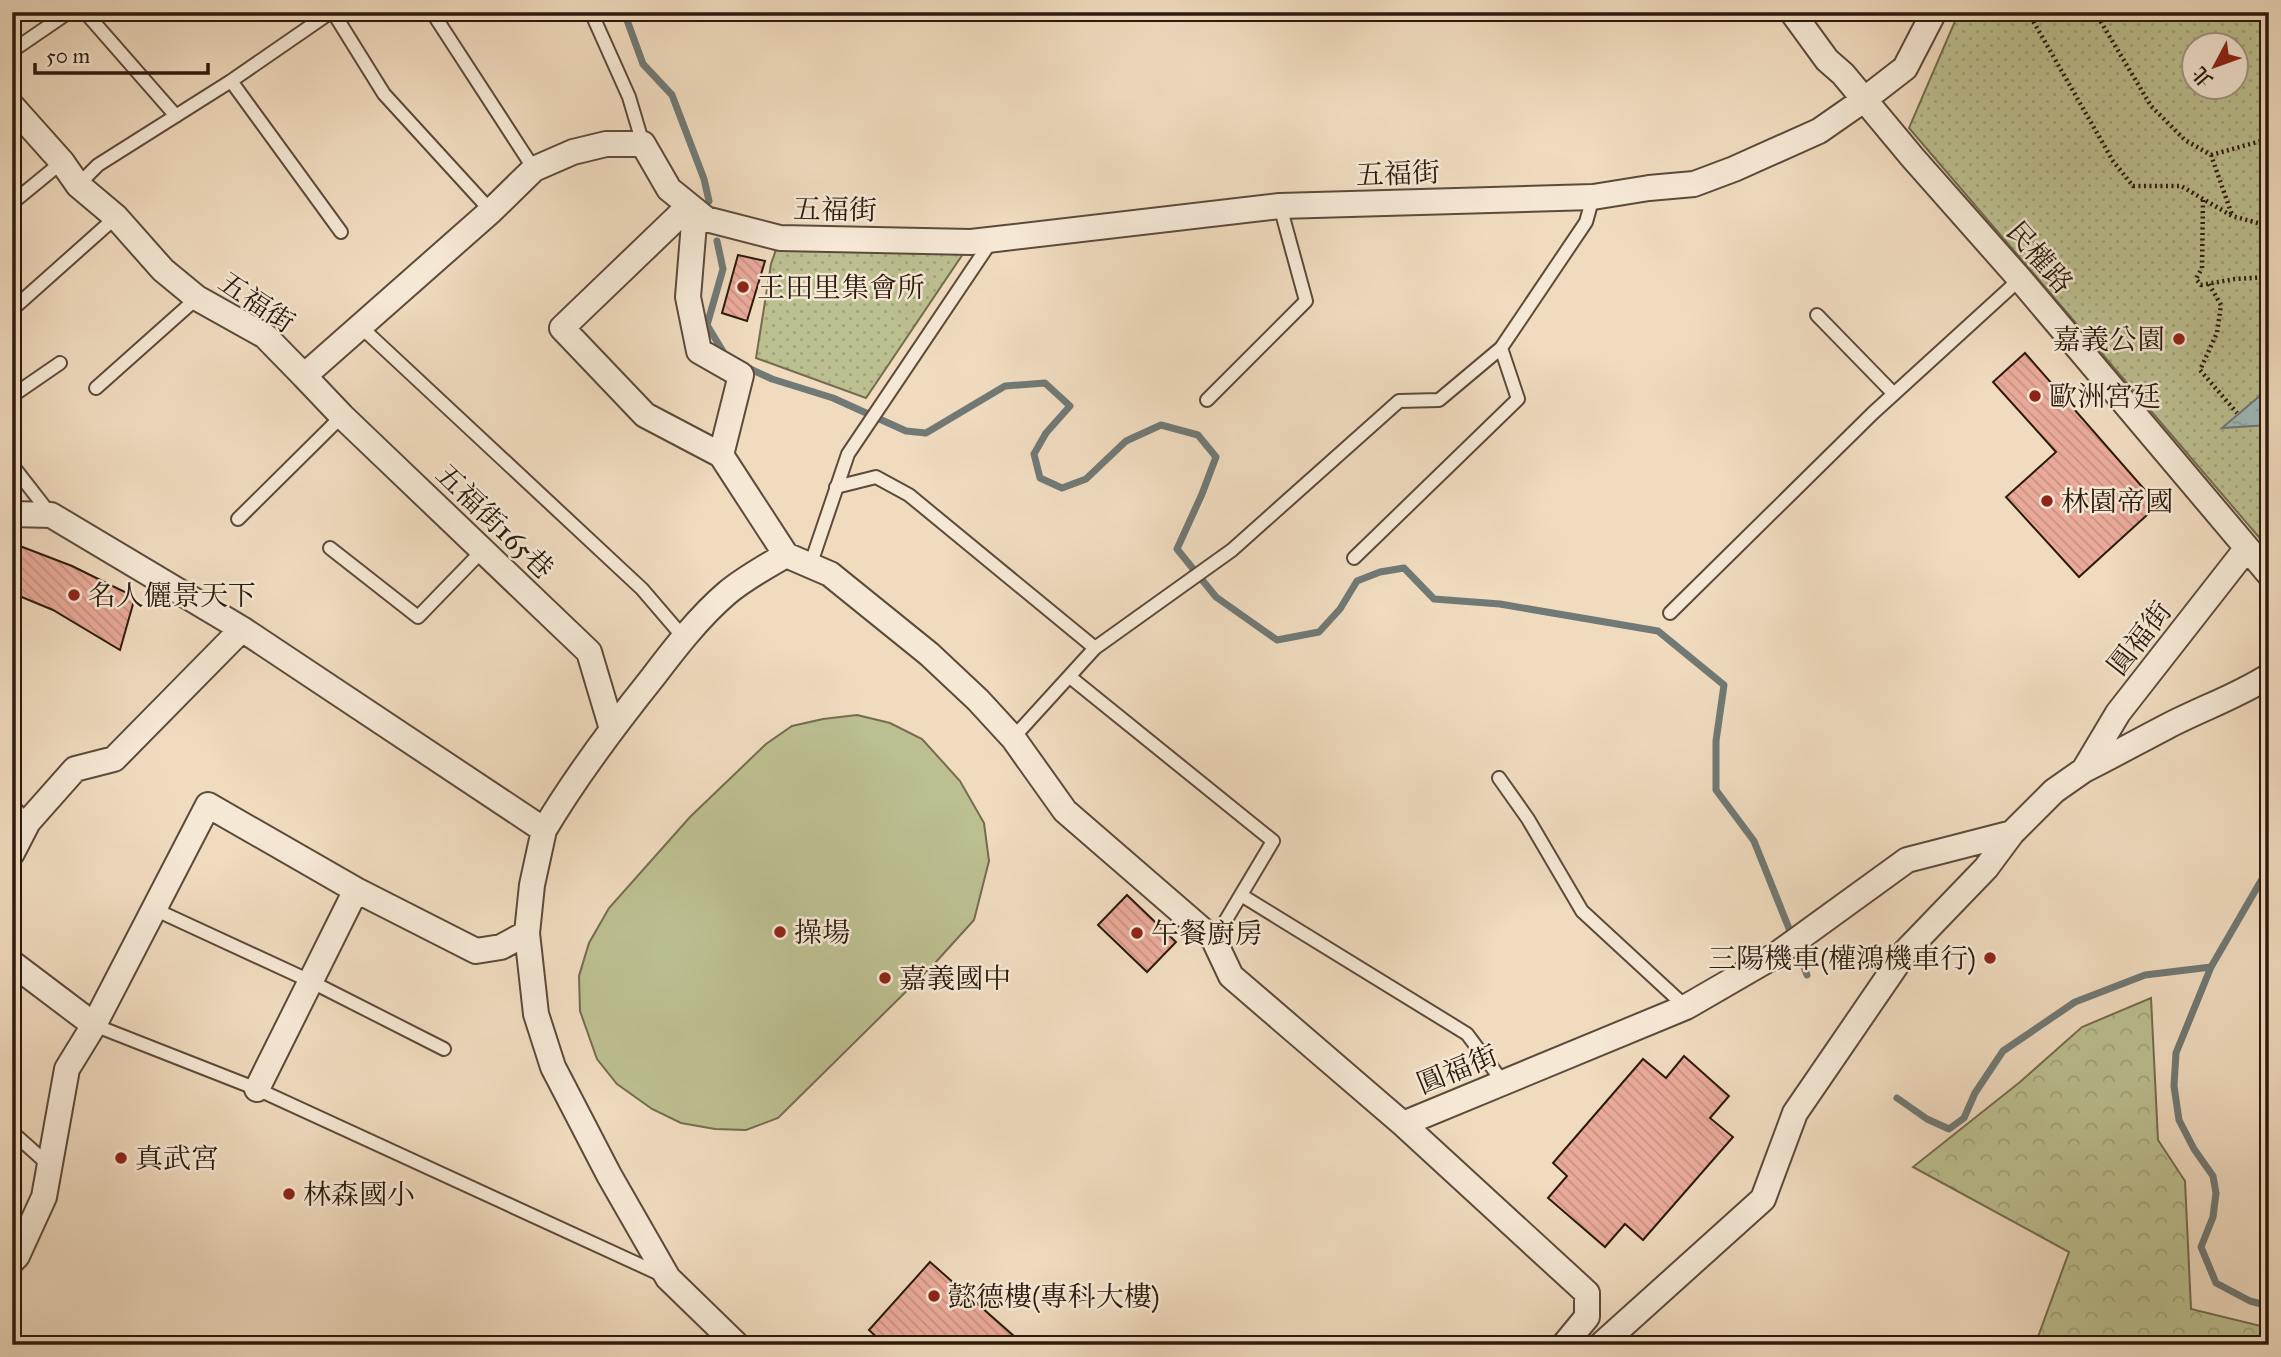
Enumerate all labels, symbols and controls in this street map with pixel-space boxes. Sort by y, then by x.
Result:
scale bar [35,32,208,76]
north arrow [2180,32,2250,102]
text: 50 m [46,43,91,69]
text: 北 [2188,62,2217,92]
street label: 五福街 [1355,155,1441,192]
street label: 五福街 [793,191,877,228]
street label: 民權路 [1999,214,2080,301]
street label: 五福街 [212,264,301,340]
place label: 王田里集會所 [757,270,925,305]
marker: 王田里集會所 [735,279,751,295]
place label: 嘉義公園 [2053,322,2165,357]
marker: 嘉義公園 [2171,331,2187,347]
place label: 歐洲宮廷 [2049,379,2161,414]
marker: 歐洲宮廷 [2027,388,2043,404]
street label: 五福街165巷 [428,457,561,586]
place label: 林園帝國 [2061,484,2173,519]
marker: 林園帝國 [2039,493,2055,509]
place label: 名人儷景天下 [88,578,256,613]
marker: 名人儷景天下 [66,587,82,603]
street label: 圓福街 [2100,594,2179,682]
place label: 操場 [794,915,850,950]
place label: 午餐廚房 [1151,916,1263,951]
marker: 操場 [772,924,788,940]
marker: 午餐廚房 [1129,925,1145,941]
place label: 三陽機車(權鴻機車行) [1708,941,1976,976]
marker: 三陽機車(權鴻機車行) [1982,950,1998,966]
place label: 嘉義國中 [899,961,1011,996]
marker: 嘉義國中 [877,970,893,986]
street label: 圓福街 [1412,1038,1503,1101]
place label: 真武宮 [135,1141,219,1176]
marker: 真武宮 [113,1150,129,1166]
place label: 林森國小 [303,1177,415,1212]
marker: 林森國小 [281,1186,297,1202]
place label: 懿德樓(專科大樓) [948,1279,1160,1314]
marker: 懿德樓(專科大樓) [926,1288,942,1304]

